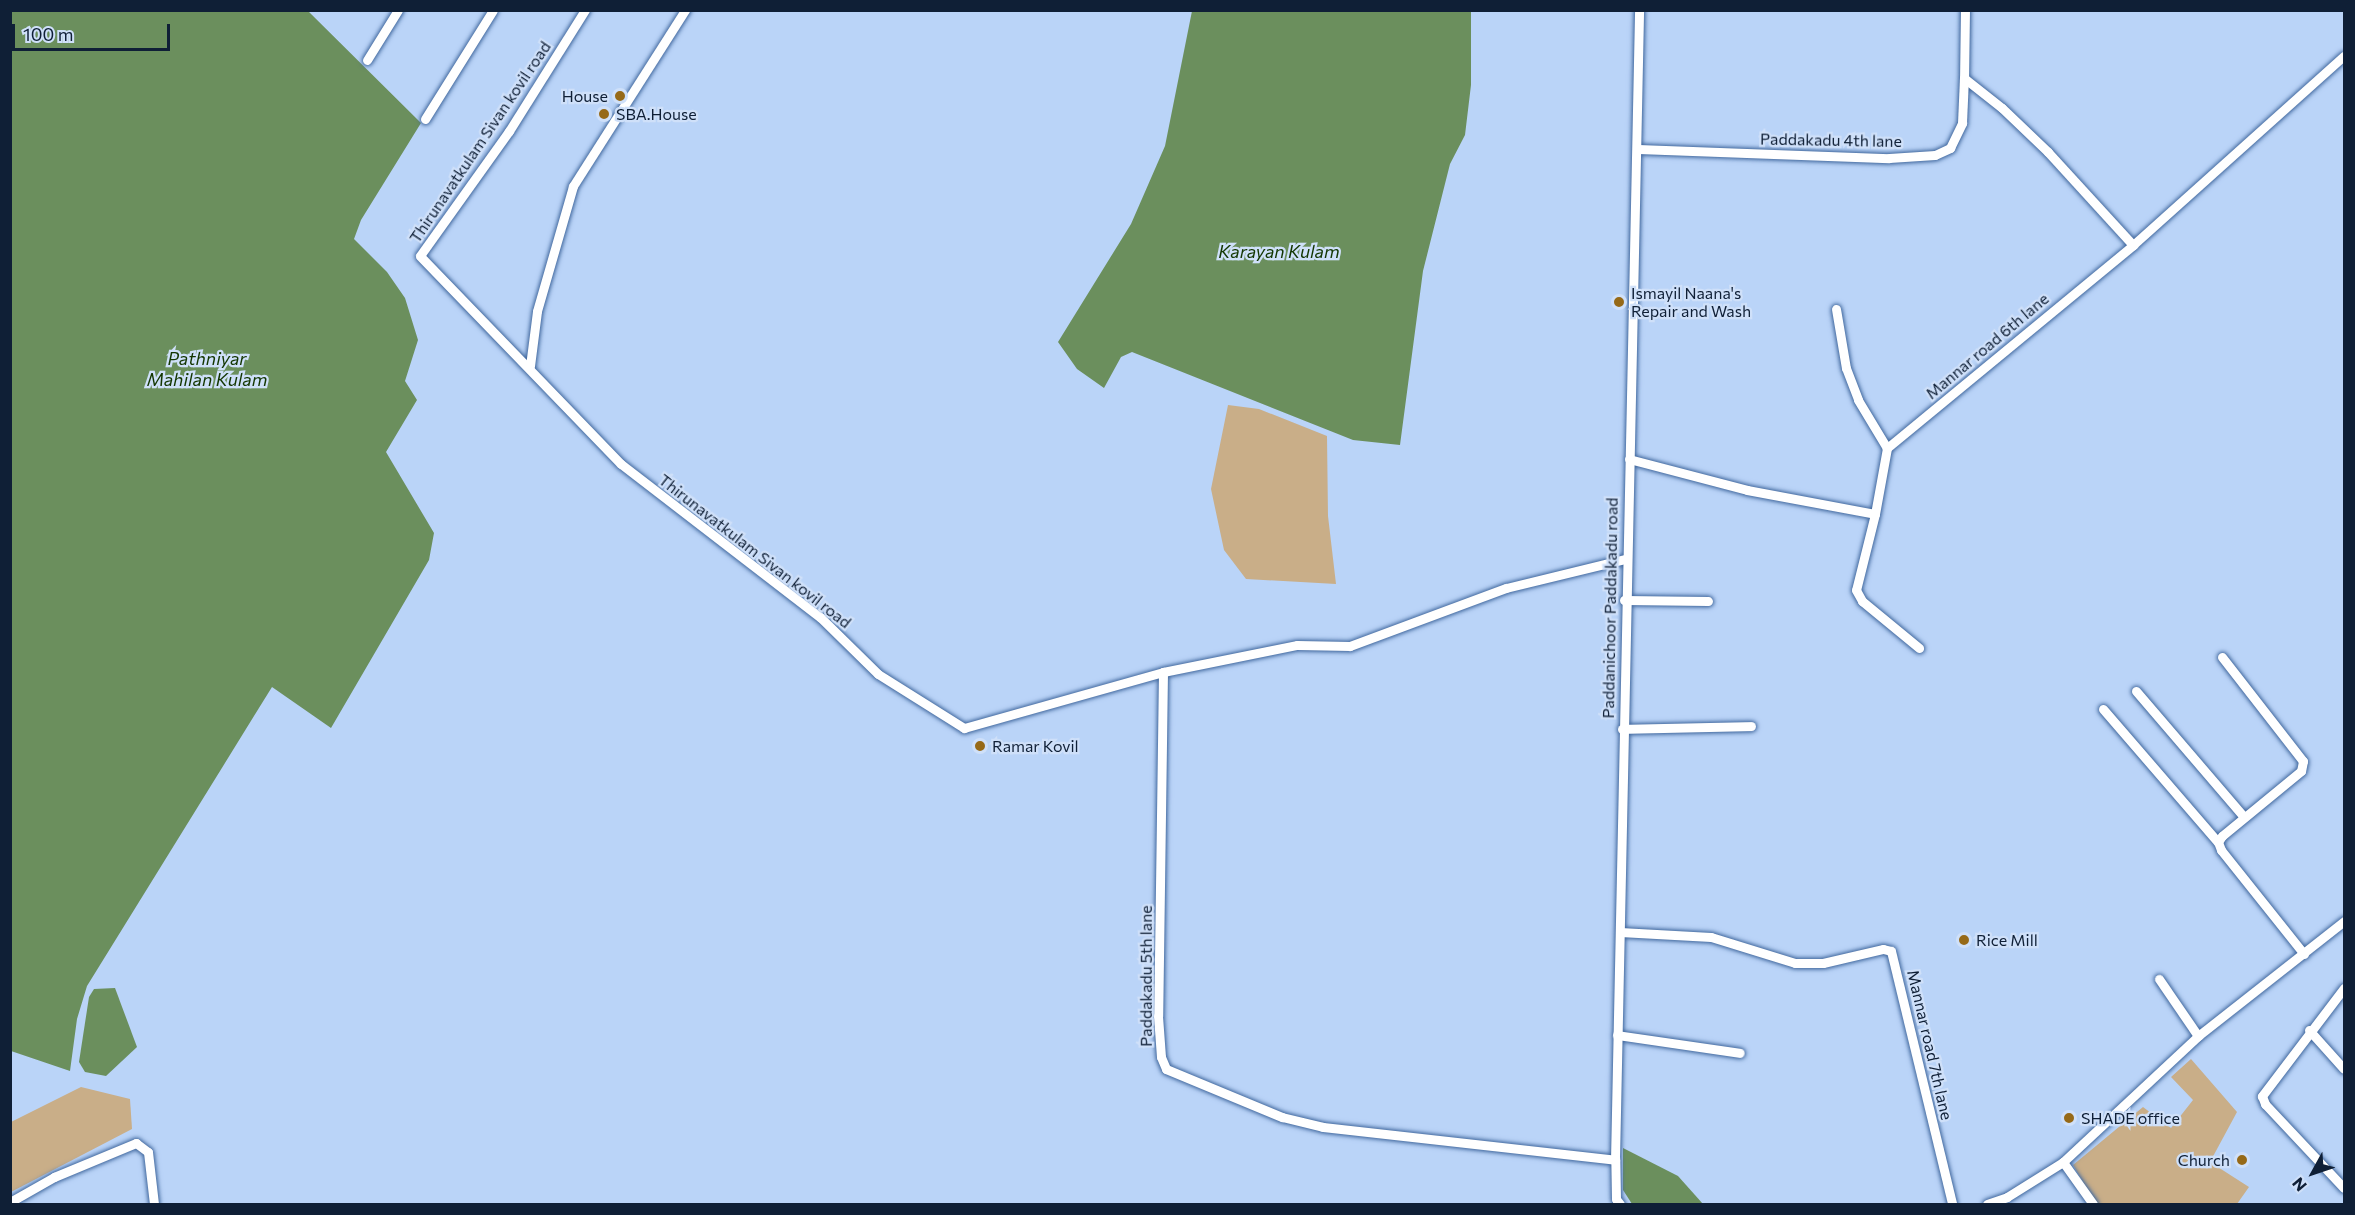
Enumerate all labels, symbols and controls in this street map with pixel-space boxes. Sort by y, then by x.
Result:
scale bar [15,12,172,50]
text: 100 m [23,23,73,45]
street label: Thirunavatkulam Sivan kovil road [405,38,555,246]
place label: House [562,86,608,106]
marker: House [613,89,627,103]
place label: SBA.House [616,104,697,124]
marker: SBA.House [597,107,611,121]
street label: Paddakadu 4th lane [1760,129,1902,151]
water label: Karayan Kulam [1218,240,1340,262]
place label: Ismayil Naana's Repair and Wash [1631,283,1751,321]
street label: Mannar road 6th lane [1922,289,2052,403]
marker: Ismayil Naana's Repair and Wash [1612,295,1626,309]
water label: Pathniyar Mahilan Kulam [147,348,267,391]
street label: Thirunavatkulam Sivan kovil road [655,470,855,632]
street label: Paddanichoor Paddakadu road [1598,497,1622,719]
place label: Ramar Kovil [992,736,1079,756]
marker: Ramar Kovil [973,739,987,753]
street label: Paddakadu 5th lane [1136,905,1156,1047]
place label: Rice Mill [1976,930,2038,950]
marker: Rice Mill [1957,933,1971,947]
street label: Mannar road 7th lane [1903,968,1957,1122]
place label: SHADE office [2081,1108,2180,1128]
marker: SHADE office [2062,1111,2076,1125]
north arrow [2283,1143,2343,1203]
place label: Church [2178,1150,2230,1170]
marker: Church [2235,1153,2249,1167]
text: N [2288,1174,2310,1196]

